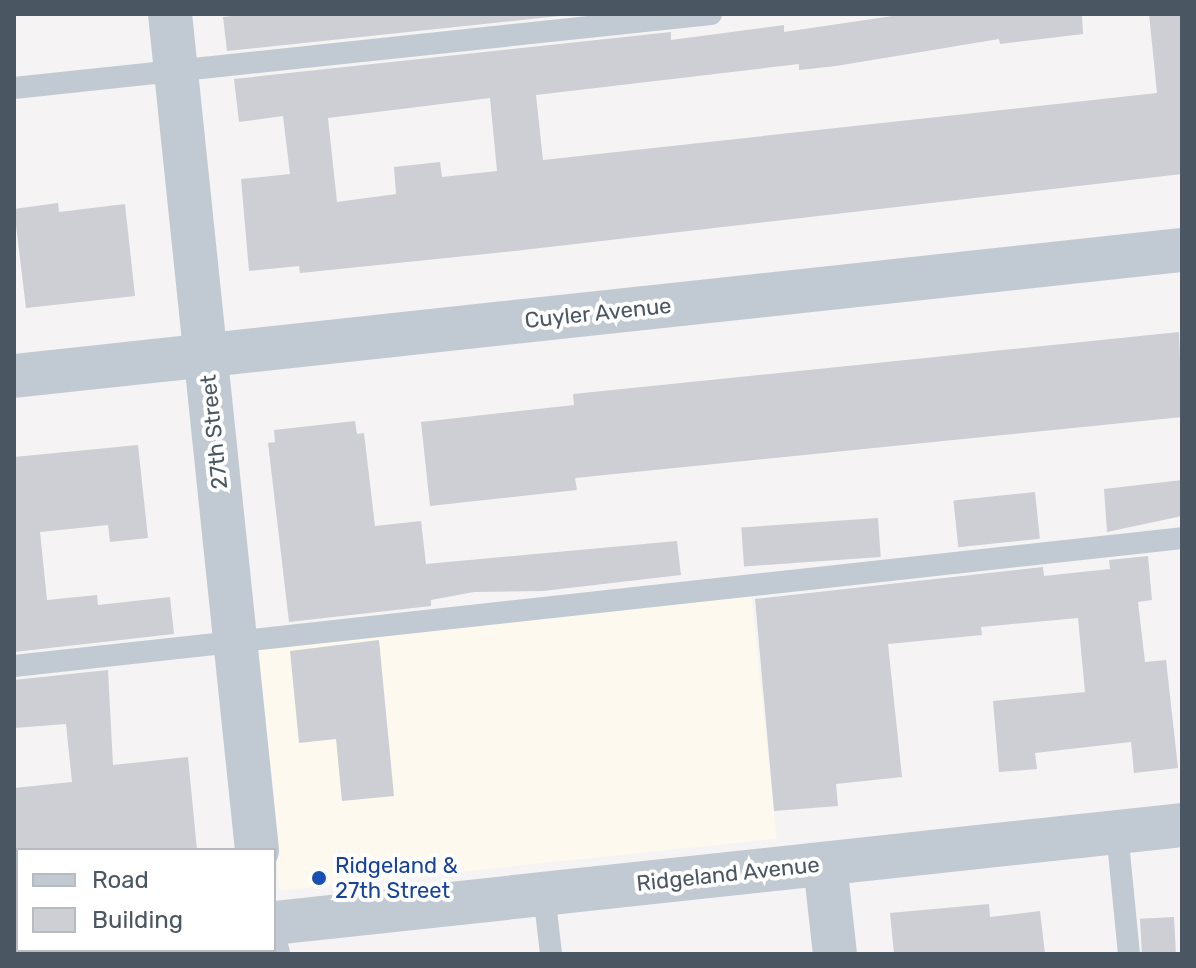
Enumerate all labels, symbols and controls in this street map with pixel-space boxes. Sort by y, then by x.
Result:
street label: Cuyler Avenue [523,292,673,334]
street label: 27th Street [195,373,233,491]
legend [16,848,276,952]
street label: Ridgeland Avenue [635,851,821,897]
place label: Ridgeland & 27th Street [335,852,458,904]
text: Road [92,866,149,894]
marker: Ridgeland & 27th Street [310,869,328,887]
text: Building [92,906,183,934]

